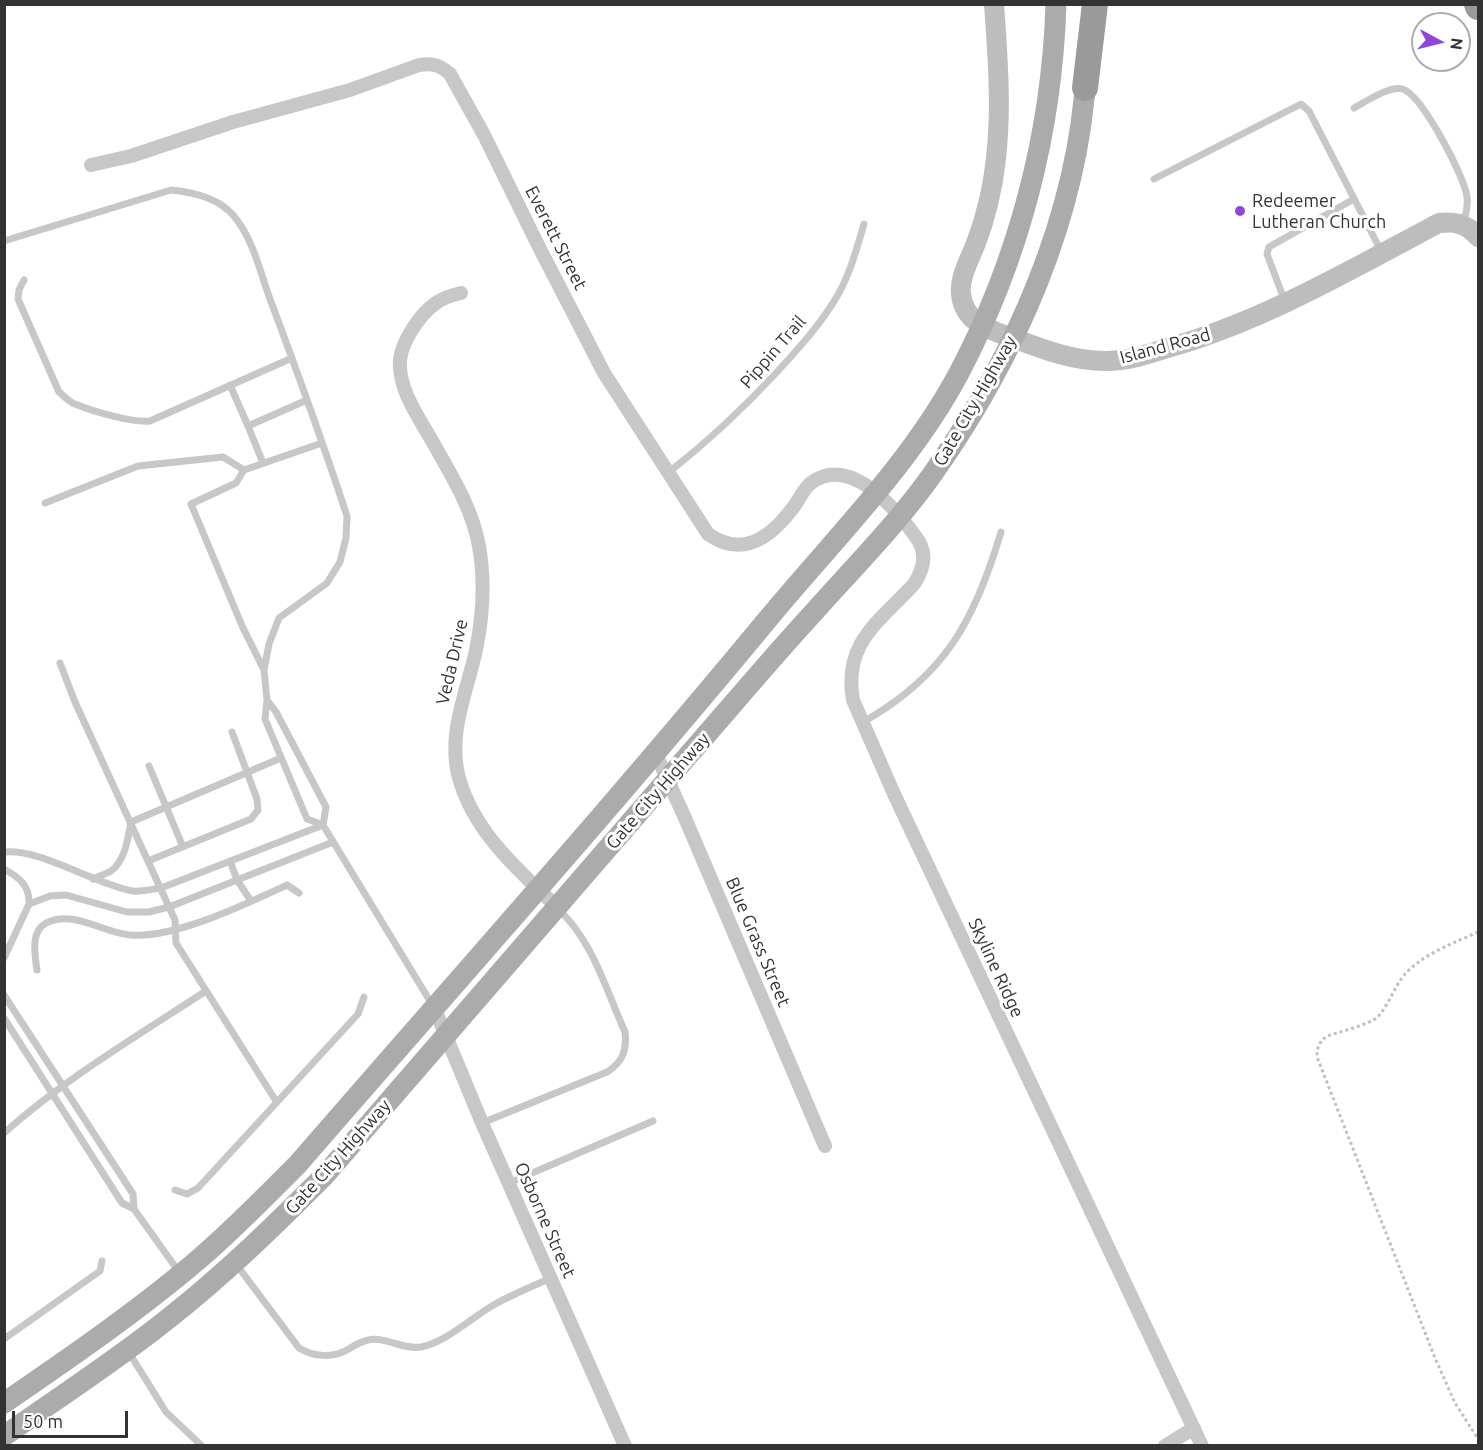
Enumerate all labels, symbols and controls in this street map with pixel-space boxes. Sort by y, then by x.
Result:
north arrow [1411,12,1471,72]
text: N [1447,37,1467,51]
street label: Everett Street [521,182,591,294]
place label: Redeemer Lutheran Church [1252,190,1386,232]
marker: Redeemer Lutheran Church [1233,204,1247,218]
street label: Pippin Trail [735,311,811,393]
street label: Island Road [1117,324,1213,368]
street label: Gate City Highway [929,332,1021,470]
street label: Veda Drive [432,617,472,707]
street label: Gate City Highway [602,728,714,854]
street label: Blue Grass Street [721,874,795,1010]
street label: Skyline Ridge [964,915,1028,1021]
street label: Gate City Highway [281,1095,395,1219]
street label: Osborne Street [510,1159,580,1281]
scale bar [15,1399,130,1437]
text: 50 m [23,1411,63,1431]

